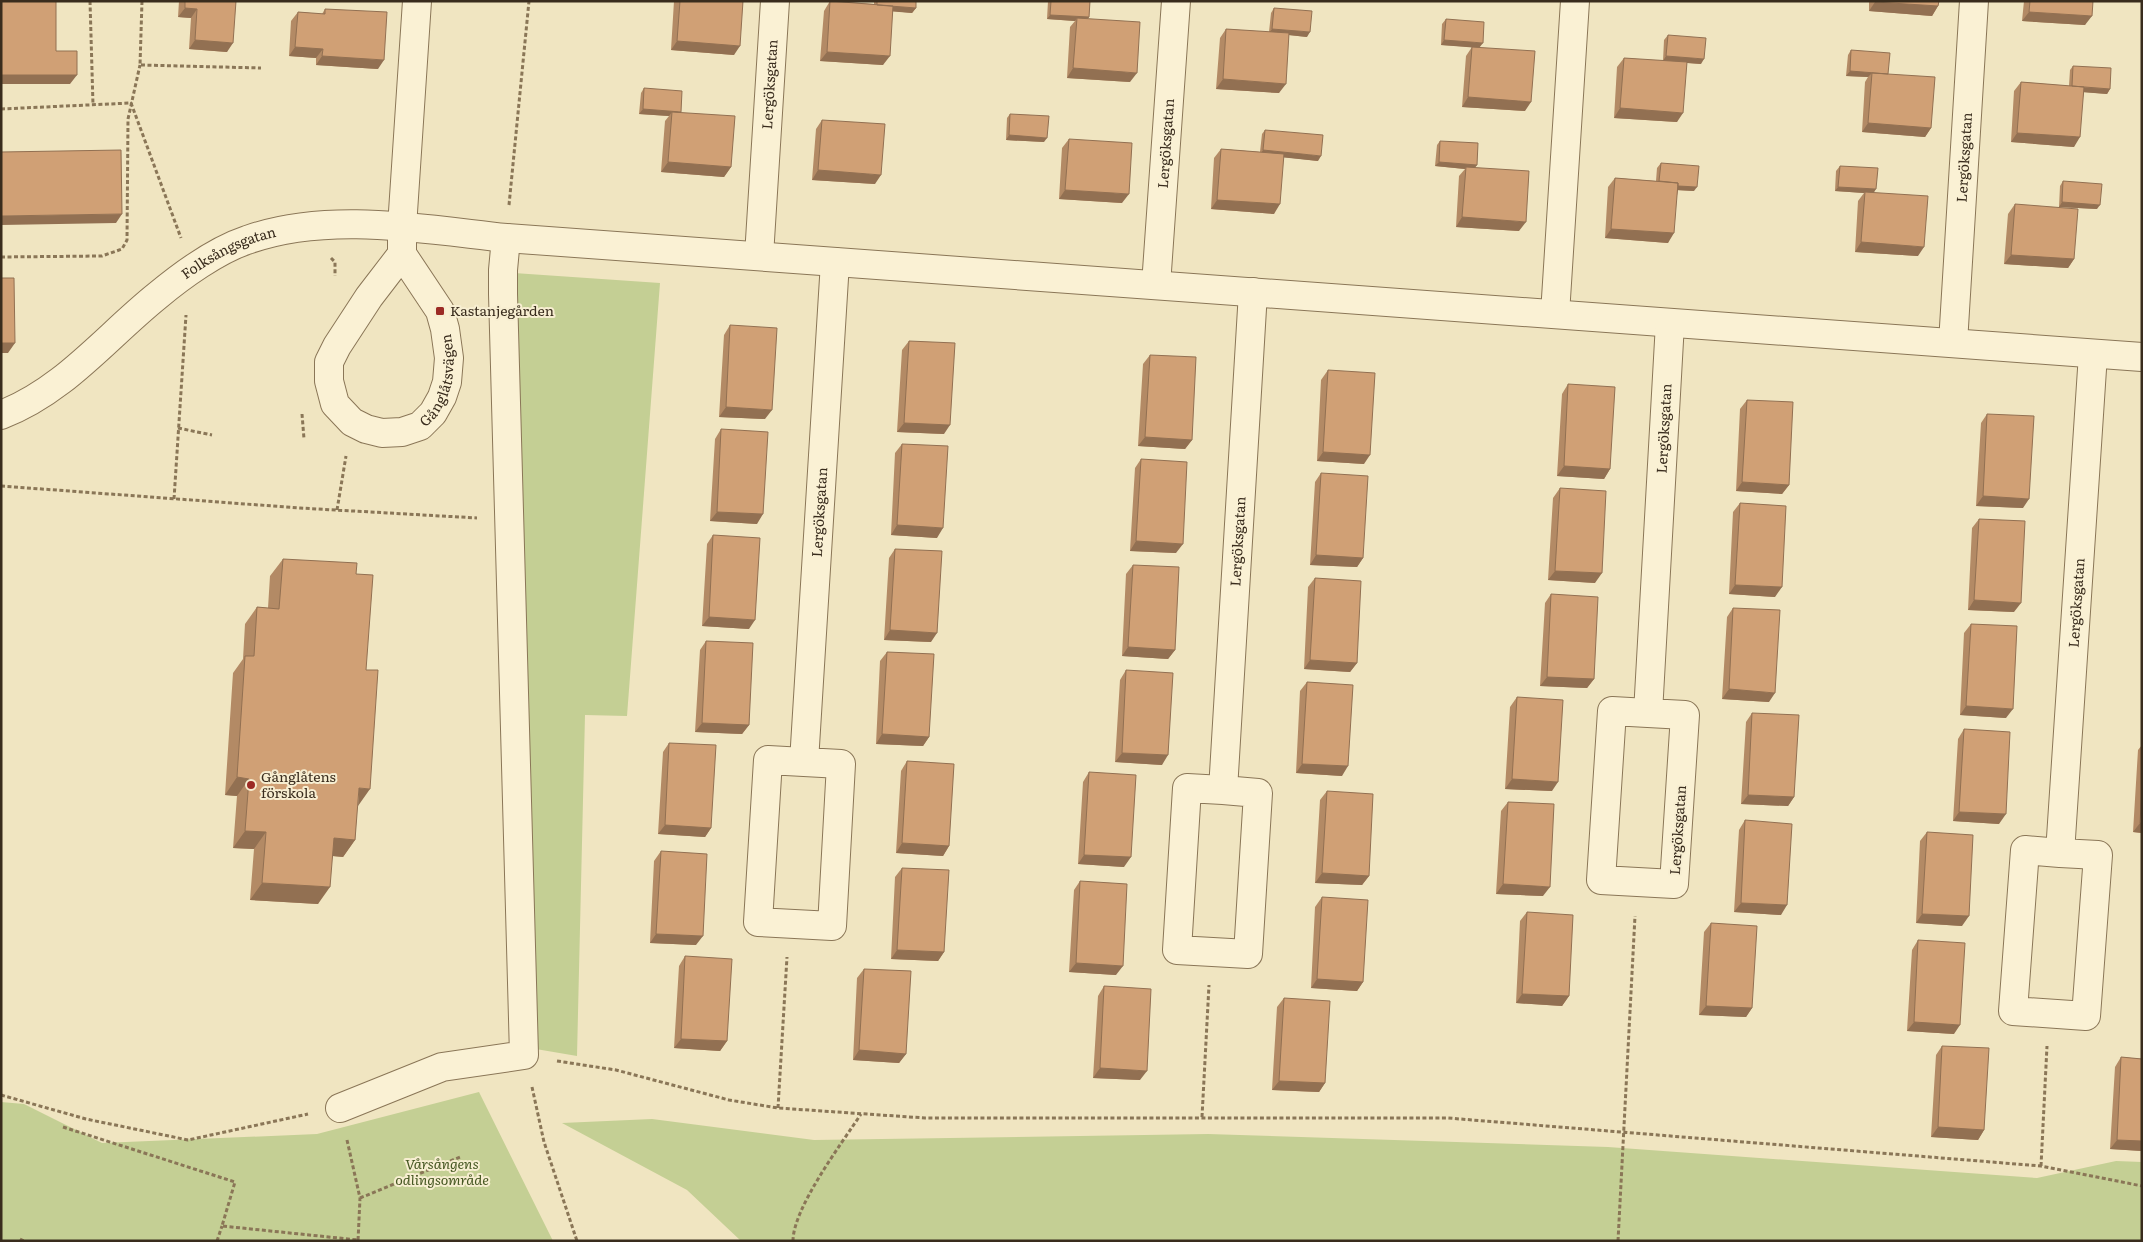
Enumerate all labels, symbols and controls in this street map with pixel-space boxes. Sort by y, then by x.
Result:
street label: Lergöksgatan [756,39,782,130]
street label: Lergöksgatan [1152,98,1178,189]
street label: Lergöksgatan [1951,112,1976,203]
street label: Folksångsgatan [177,221,278,283]
place label: Kastanjegården [450,300,554,320]
marker: Kastanjegården [434,305,446,317]
street label: Gånglåtsvägen [414,333,458,430]
street label: Lergöksgatan [1651,383,1676,474]
street label: Lergöksgatan [806,467,831,558]
street label: Lergöksgatan [1224,496,1250,587]
street label: Lergöksgatan [2063,557,2089,648]
place label: Gånglåtens förskola [261,766,336,802]
marker: Gånglåtens förskola [245,779,257,791]
street label: Lergöksgatan [1664,784,1690,876]
park label: Vårsångens odlingsområde [395,1153,489,1189]

